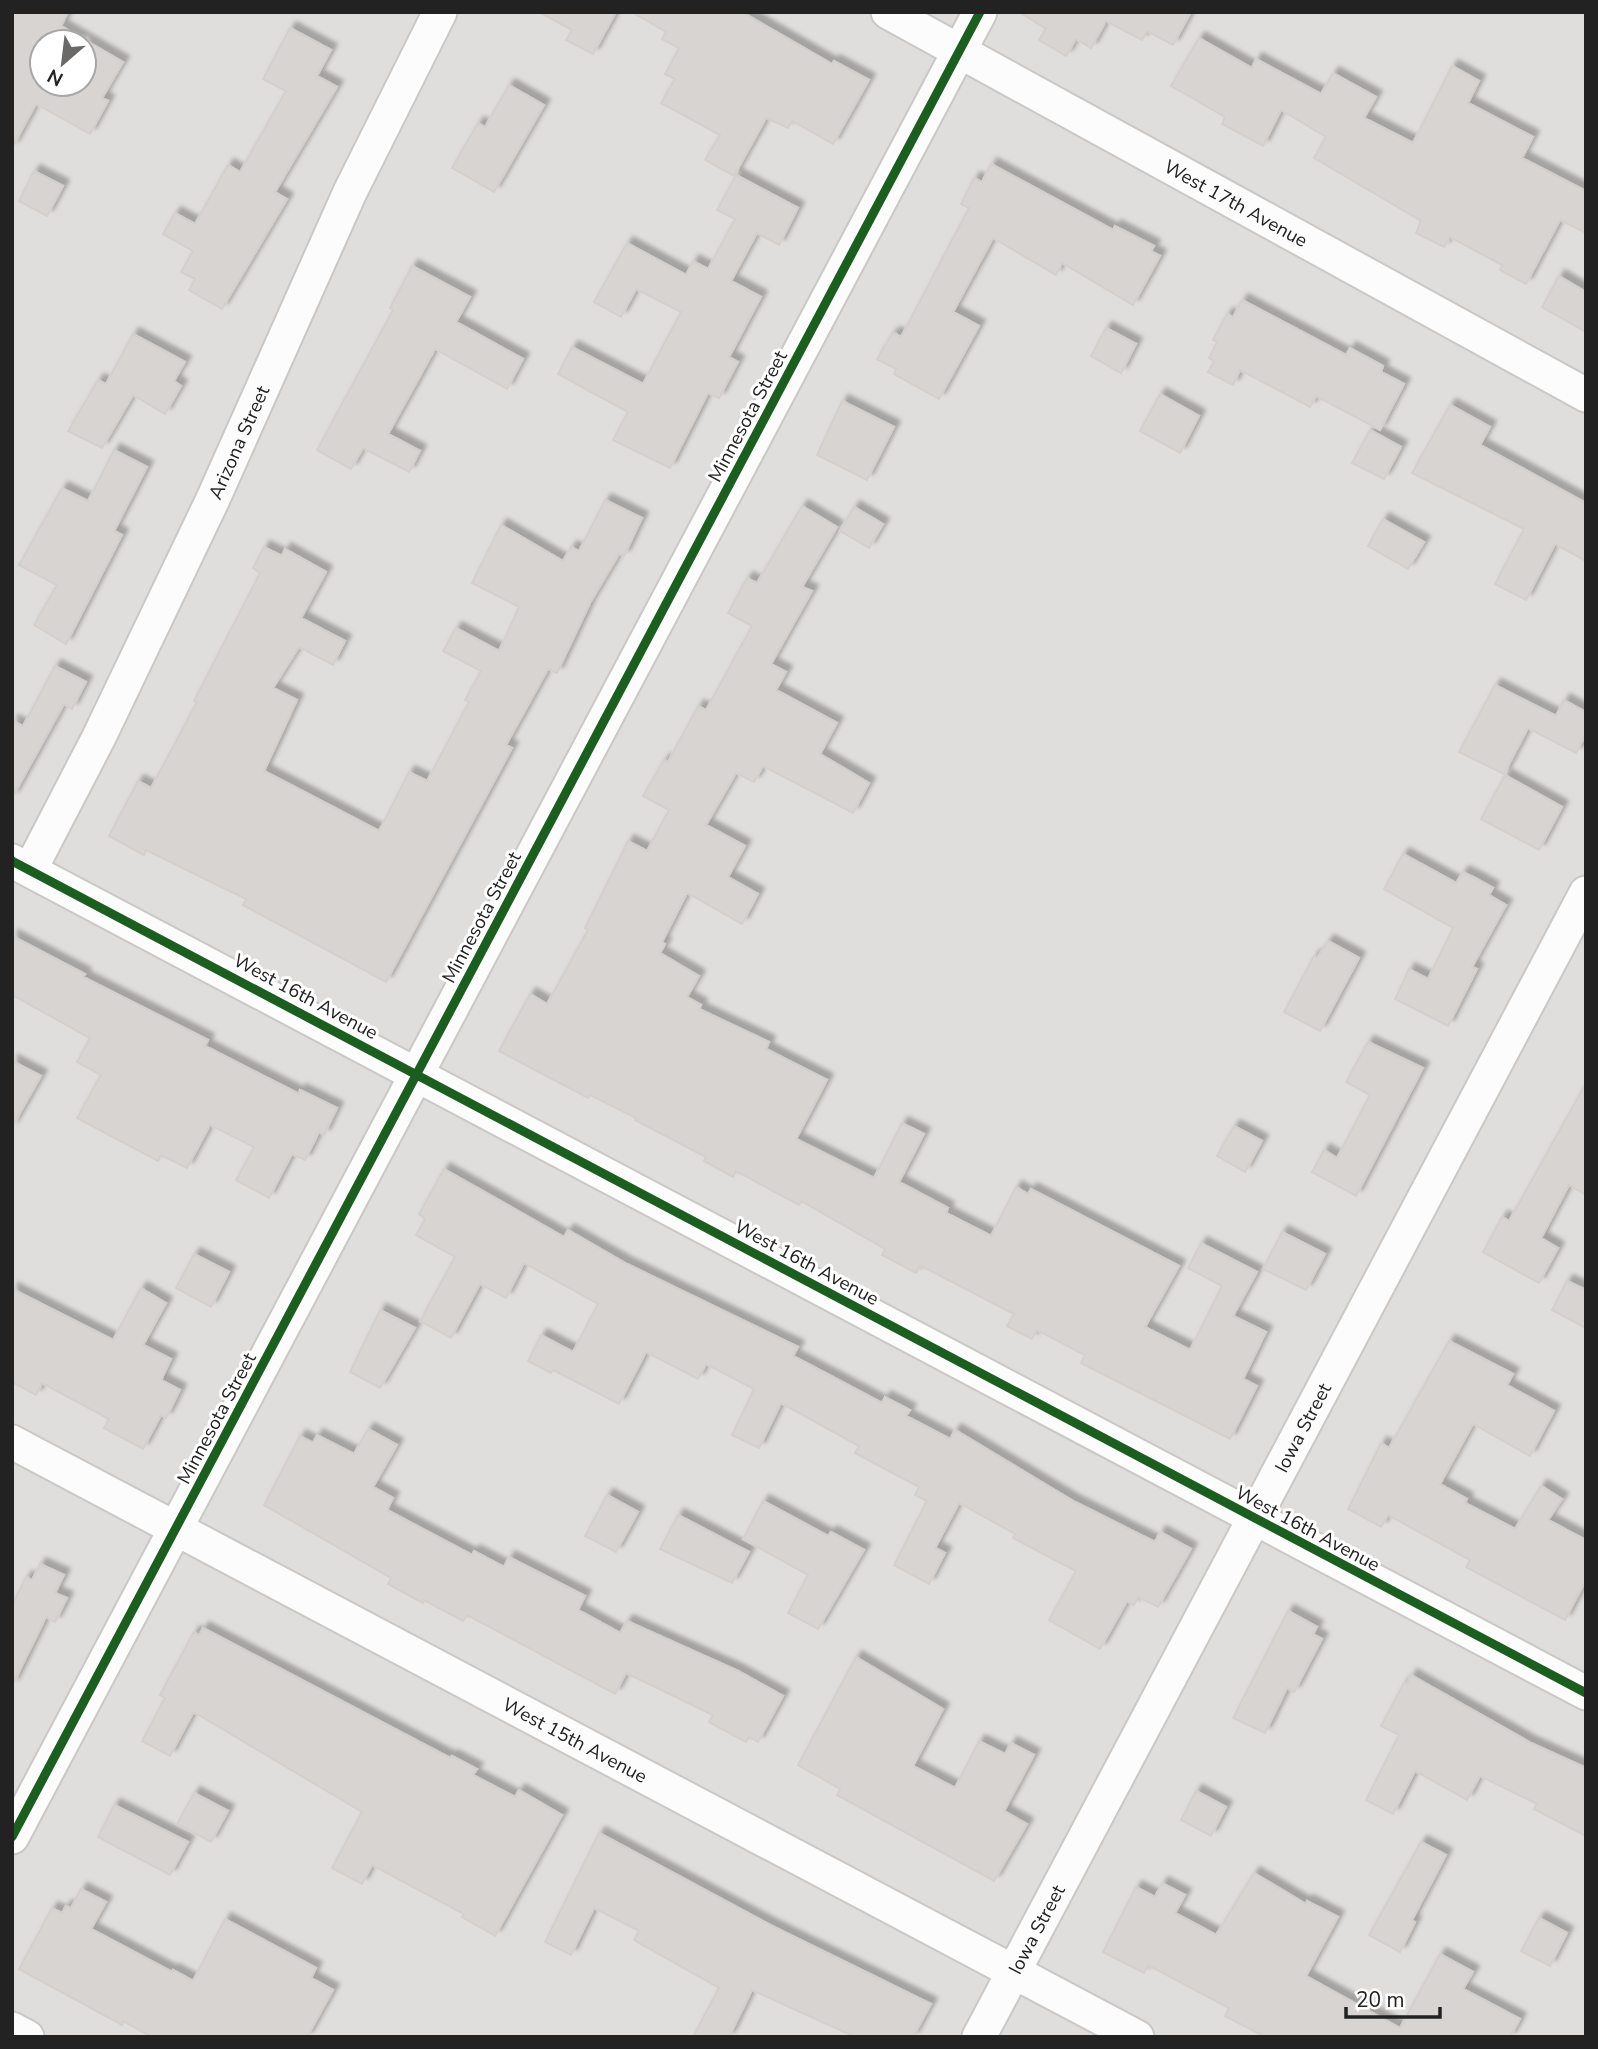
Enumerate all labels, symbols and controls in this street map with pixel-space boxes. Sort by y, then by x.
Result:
north arrow [28,28,98,98]
text: N [43,62,68,92]
street label: West 17th Avenue [1159,154,1312,254]
street label: Minnesota Street [702,346,794,487]
street label: Arizona Street [203,381,276,504]
street label: Minnesota Street [436,847,528,988]
street label: West 16th Avenue [229,948,382,1046]
street label: West 16th Avenue [730,1214,883,1312]
street label: Minnesota Street [171,1348,263,1489]
street label: Iowa Street [1269,1378,1338,1477]
street label: West 16th Avenue [1231,1480,1384,1578]
street label: West 15th Avenue [498,1692,652,1790]
street label: Iowa Street [1003,1880,1072,1979]
scale bar [1346,1976,1440,2020]
text: 20 m [1356,1986,1405,2014]

